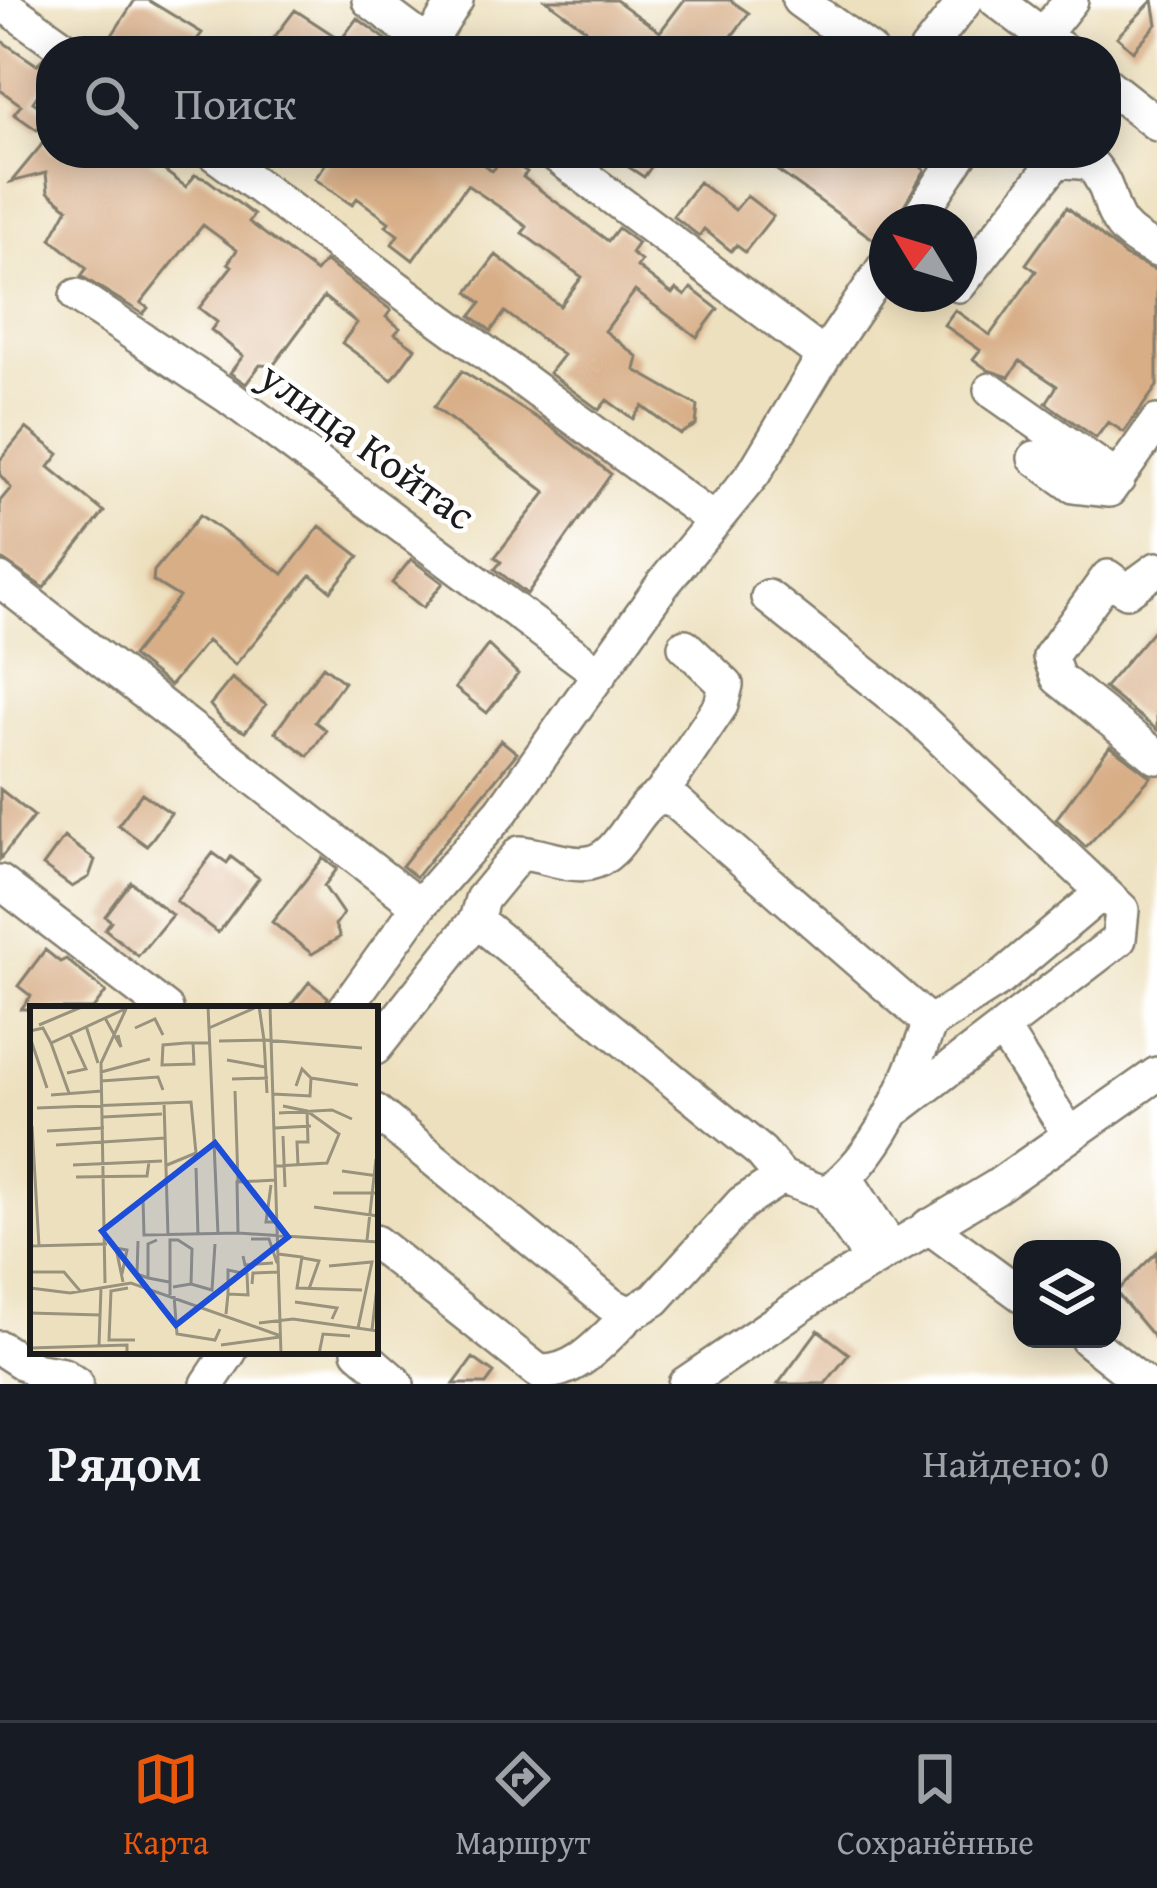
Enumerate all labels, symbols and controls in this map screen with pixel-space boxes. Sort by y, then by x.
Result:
search box [36,36,1121,168]
icon: search [78,69,144,135]
text: Поиск [174,70,296,135]
north arrow [869,204,977,312]
street label: улица Койтас [247,345,489,544]
inset map [30,1006,378,1354]
map controls [1013,1240,1121,1348]
button: layers [1013,1240,1121,1348]
text: Рядом [48,1425,202,1500]
text: Найдено: 0 [922,1434,1109,1491]
tab: Карта [123,1746,209,1866]
tab: Маршрут [455,1746,590,1866]
tab: Сохранённые [837,1746,1034,1866]

